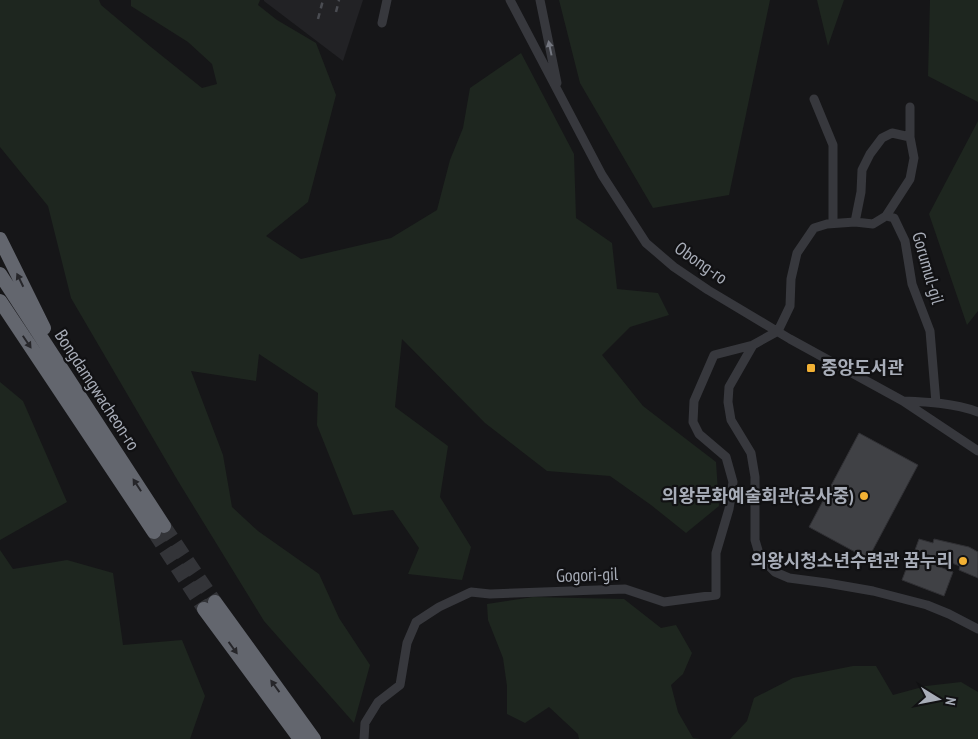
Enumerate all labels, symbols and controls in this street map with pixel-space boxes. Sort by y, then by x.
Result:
one-way arrow [545,39,553,55]
street label: Gorumul-gil [907,229,950,307]
street label: Obong-ro [670,236,732,289]
one-way arrow [16,273,24,287]
street label: Bongdamgwacheon-ro [50,325,145,455]
one-way arrow [22,335,32,348]
place label: 중앙도서관 [821,356,904,379]
marker: 중앙도서관 [805,362,817,374]
one-way arrow [132,478,142,492]
place label: 의왕문화예술회관(공사중) [662,484,854,507]
marker: 의왕문화예술회관(공사중) [858,490,870,502]
place label: 의왕시청소년수련관 꿈누리 [751,549,953,572]
marker: 의왕시청소년수련관 꿈누리 [957,555,969,567]
street label: Gogori-gil [556,562,619,587]
one-way arrow [228,641,238,655]
north arrow [913,674,963,724]
one-way arrow [270,679,280,693]
text: N [941,696,960,707]

